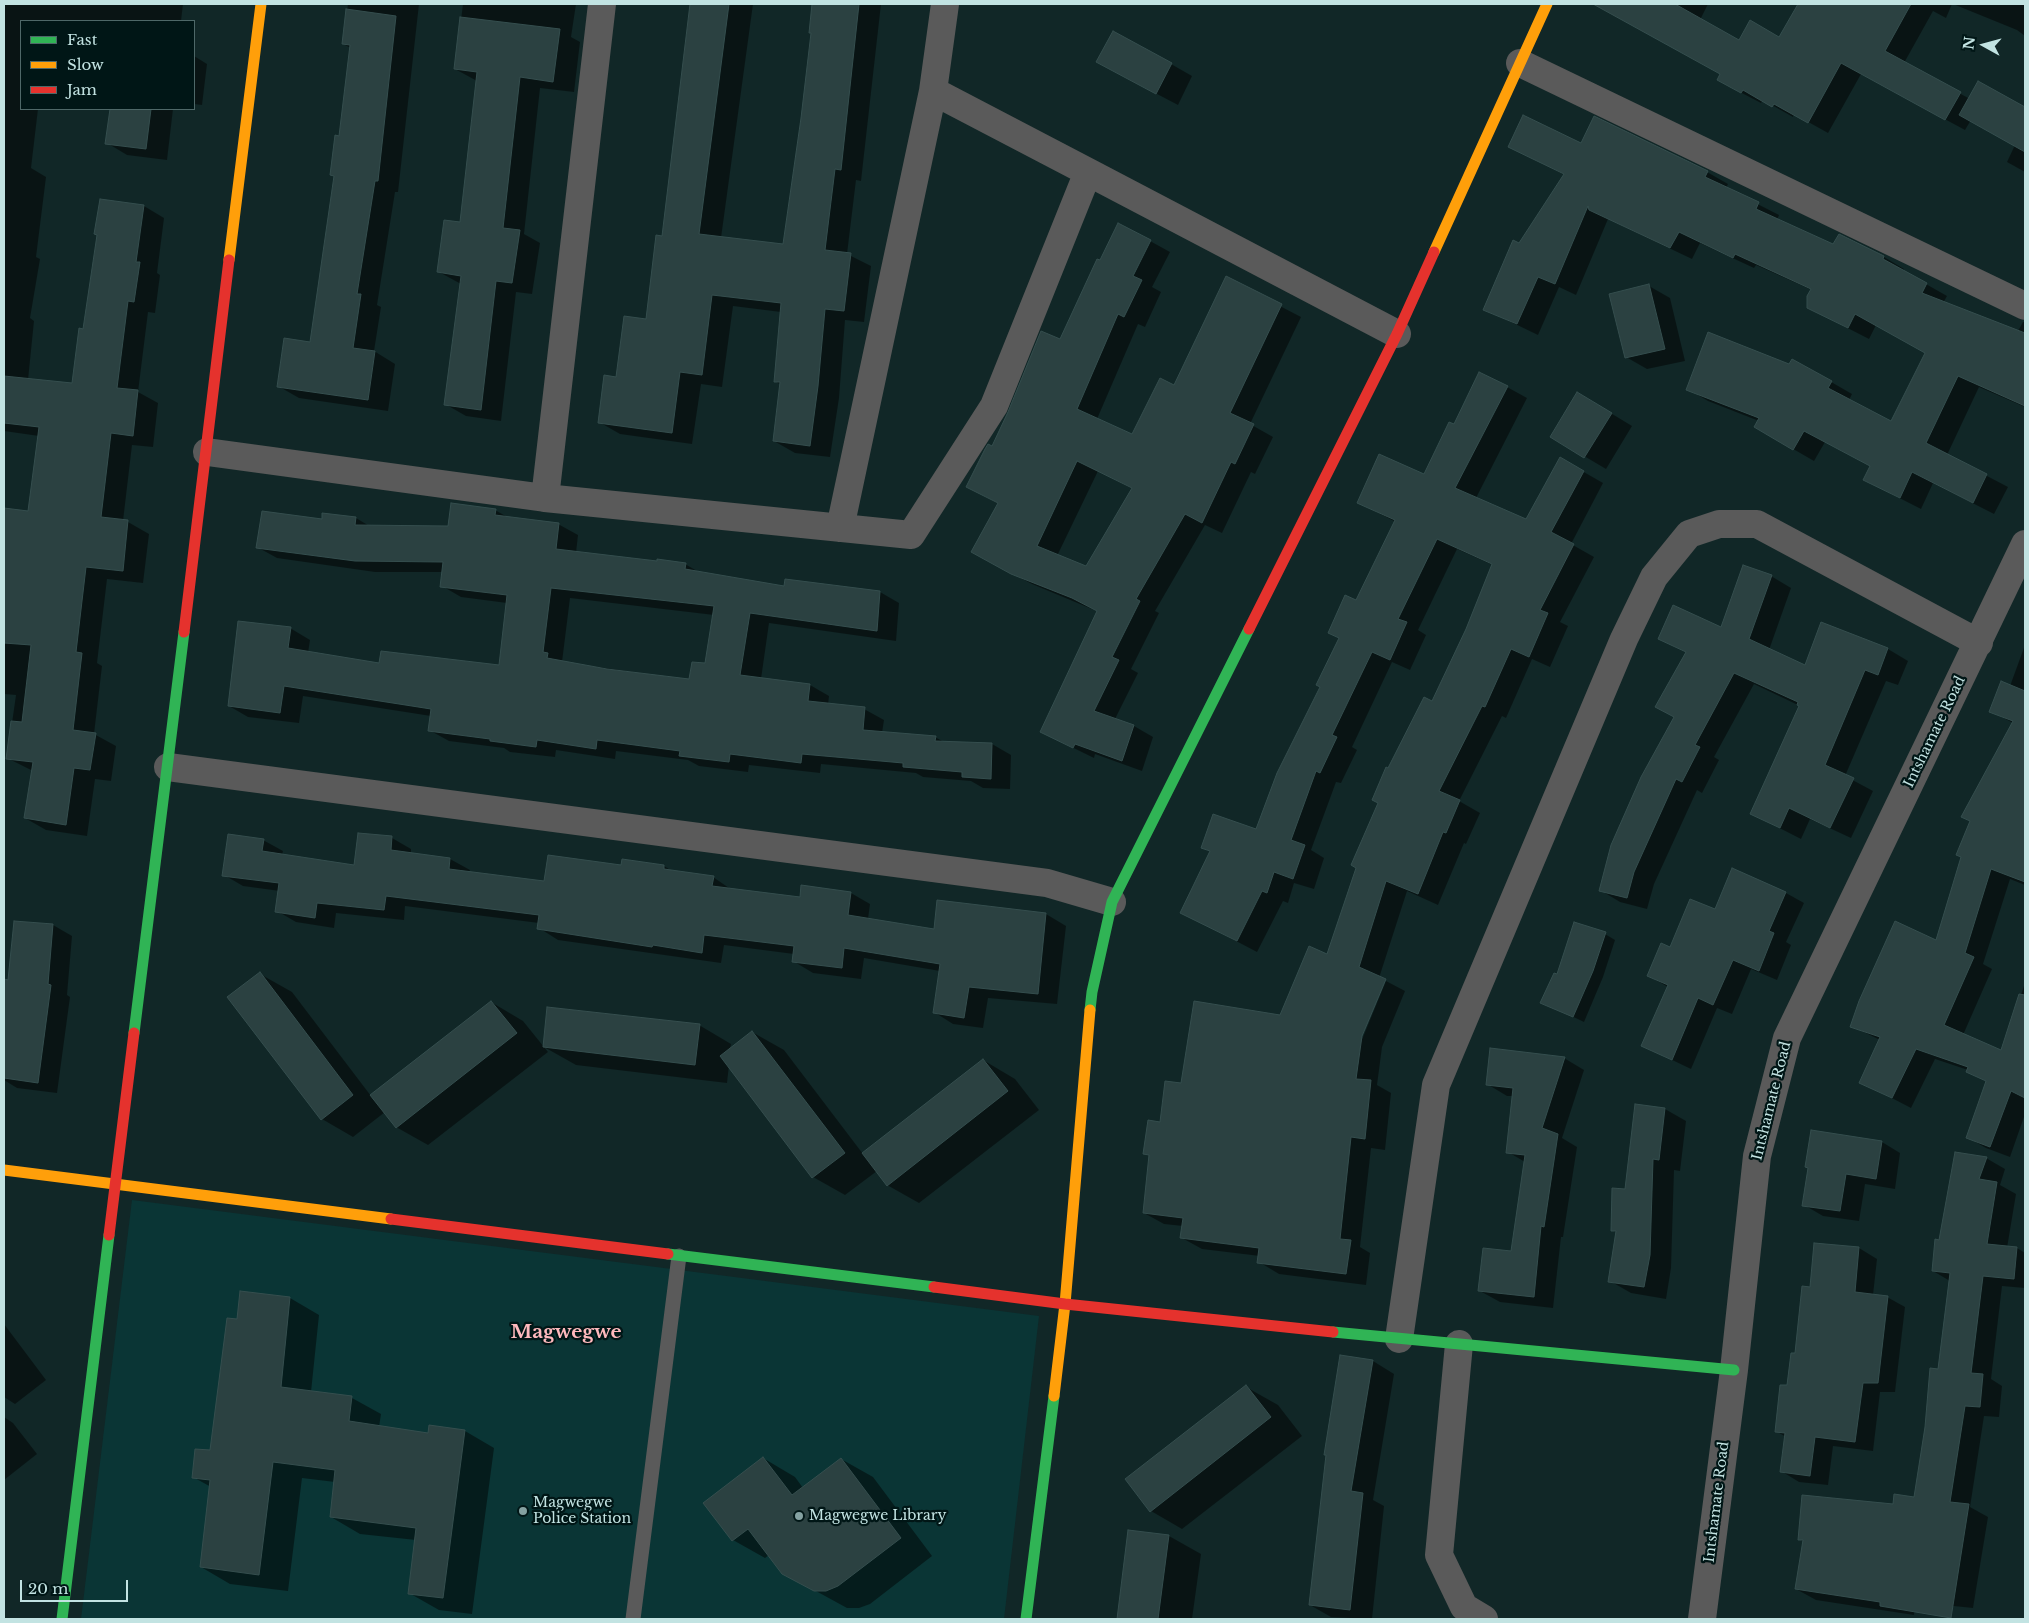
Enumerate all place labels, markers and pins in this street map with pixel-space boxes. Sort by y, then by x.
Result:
place label: Magwegwe Police Station [533,1495,631,1528]
marker: Magwegwe Police Station [517,1505,529,1517]
place label: Magwegwe Library [809,1508,946,1524]
marker: Magwegwe Library [793,1510,805,1522]

